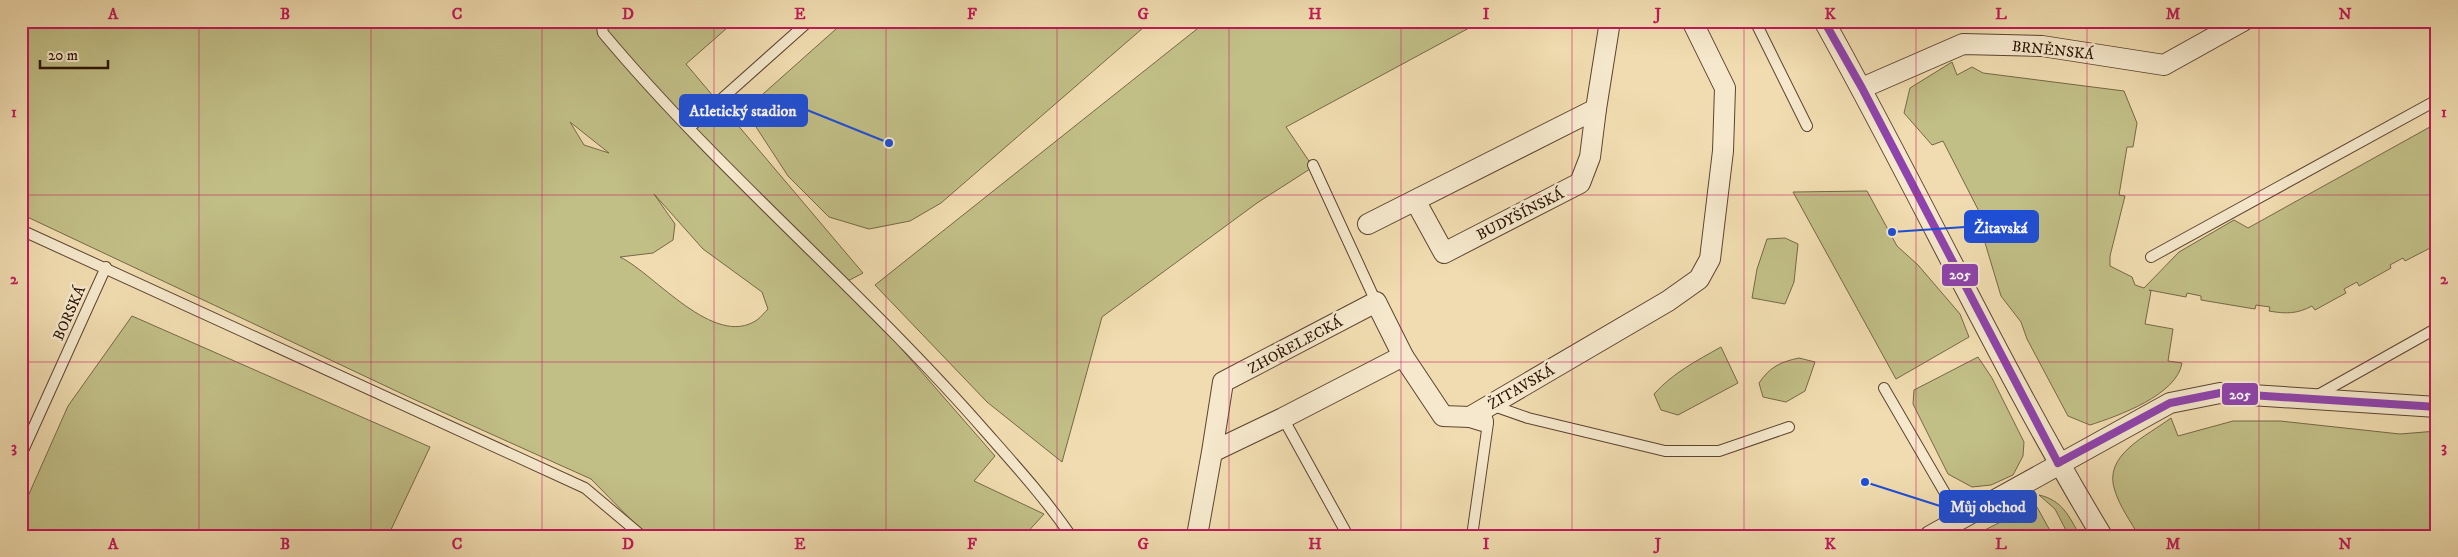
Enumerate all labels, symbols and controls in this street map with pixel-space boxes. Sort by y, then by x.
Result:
text: A [107,4,119,24]
text: B [280,4,290,24]
text: C [452,4,462,24]
text: D [622,4,634,24]
text: E [794,4,806,24]
text: F [967,4,977,24]
text: G [1137,4,1149,24]
text: H [1308,4,1322,24]
text: I [1483,4,1490,24]
text: J [1653,4,1662,24]
text: K [1824,4,1836,24]
text: L [1995,4,2007,24]
text: M [2166,4,2181,24]
text: N [2338,4,2352,24]
street label: BRNĚNSKÁ [2011,36,2095,64]
scale bar [40,38,108,70]
text: 20 m [48,46,78,65]
callout: Atletický stadion [680,95,807,126]
text: Atletický stadion [688,101,797,121]
text: 1 [11,102,17,122]
text: 1 [2441,102,2447,122]
street label: BUDYŠÍNSKÁ [1473,183,1567,245]
callout: Žitavská [1965,211,2038,242]
text: Žitavská [1974,218,2029,238]
line badge: 205 [1941,263,1979,287]
text: 205 [1949,266,1971,284]
text: 2 [10,269,19,289]
text: 2 [2440,269,2449,289]
street label: BORSKÁ [48,282,90,344]
street label: ZHOŘELECKÁ [1244,311,1346,378]
street label: ŽITAVSKÁ [1484,360,1558,414]
line badge: 205 [2221,382,2259,406]
text: 205 [2229,386,2251,404]
text: 3 [11,437,17,457]
text: 3 [2441,437,2447,457]
callout: Můj obchod [1940,491,2036,522]
text: Můj obchod [1950,497,2027,517]
text: A [107,534,119,554]
text: B [280,534,290,554]
text: C [452,534,462,554]
text: D [622,534,634,554]
text: E [794,534,806,554]
text: F [967,534,977,554]
text: G [1137,534,1149,554]
text: H [1308,534,1322,554]
text: I [1483,534,1490,554]
text: J [1653,534,1662,554]
text: K [1824,534,1836,554]
text: L [1995,534,2007,554]
text: M [2166,534,2181,554]
text: N [2338,534,2352,554]

